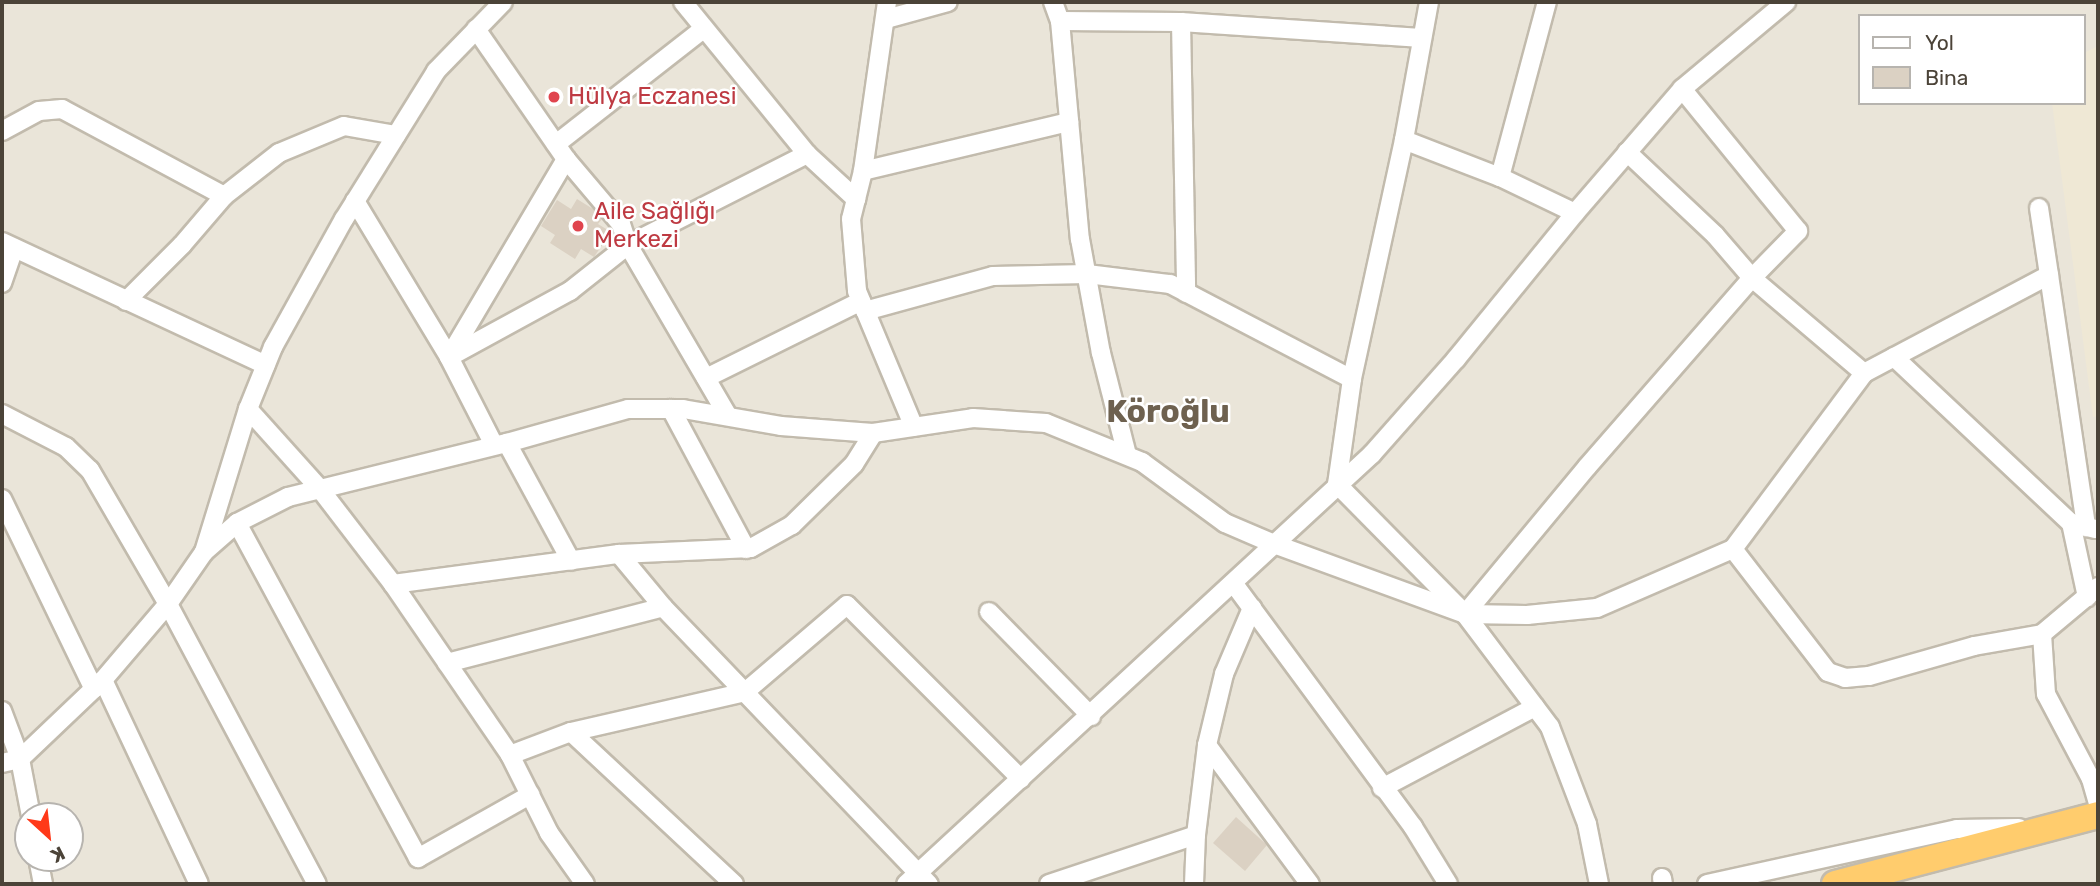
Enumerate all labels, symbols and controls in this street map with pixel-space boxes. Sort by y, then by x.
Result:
legend [1858,14,2086,105]
text: Yol [1925,30,1954,55]
text: Bina [1925,65,1968,90]
place label: Hülya Eczanesi [568,83,736,111]
marker: Hülya Eczanesi [546,89,562,105]
place label: Aile Sağlığı Merkezi [594,198,715,254]
marker: Aile Sağlığı Merkezi [568,216,588,236]
district label: Köroğlu [1106,392,1230,430]
north arrow [14,802,84,872]
text: K [47,841,69,867]

